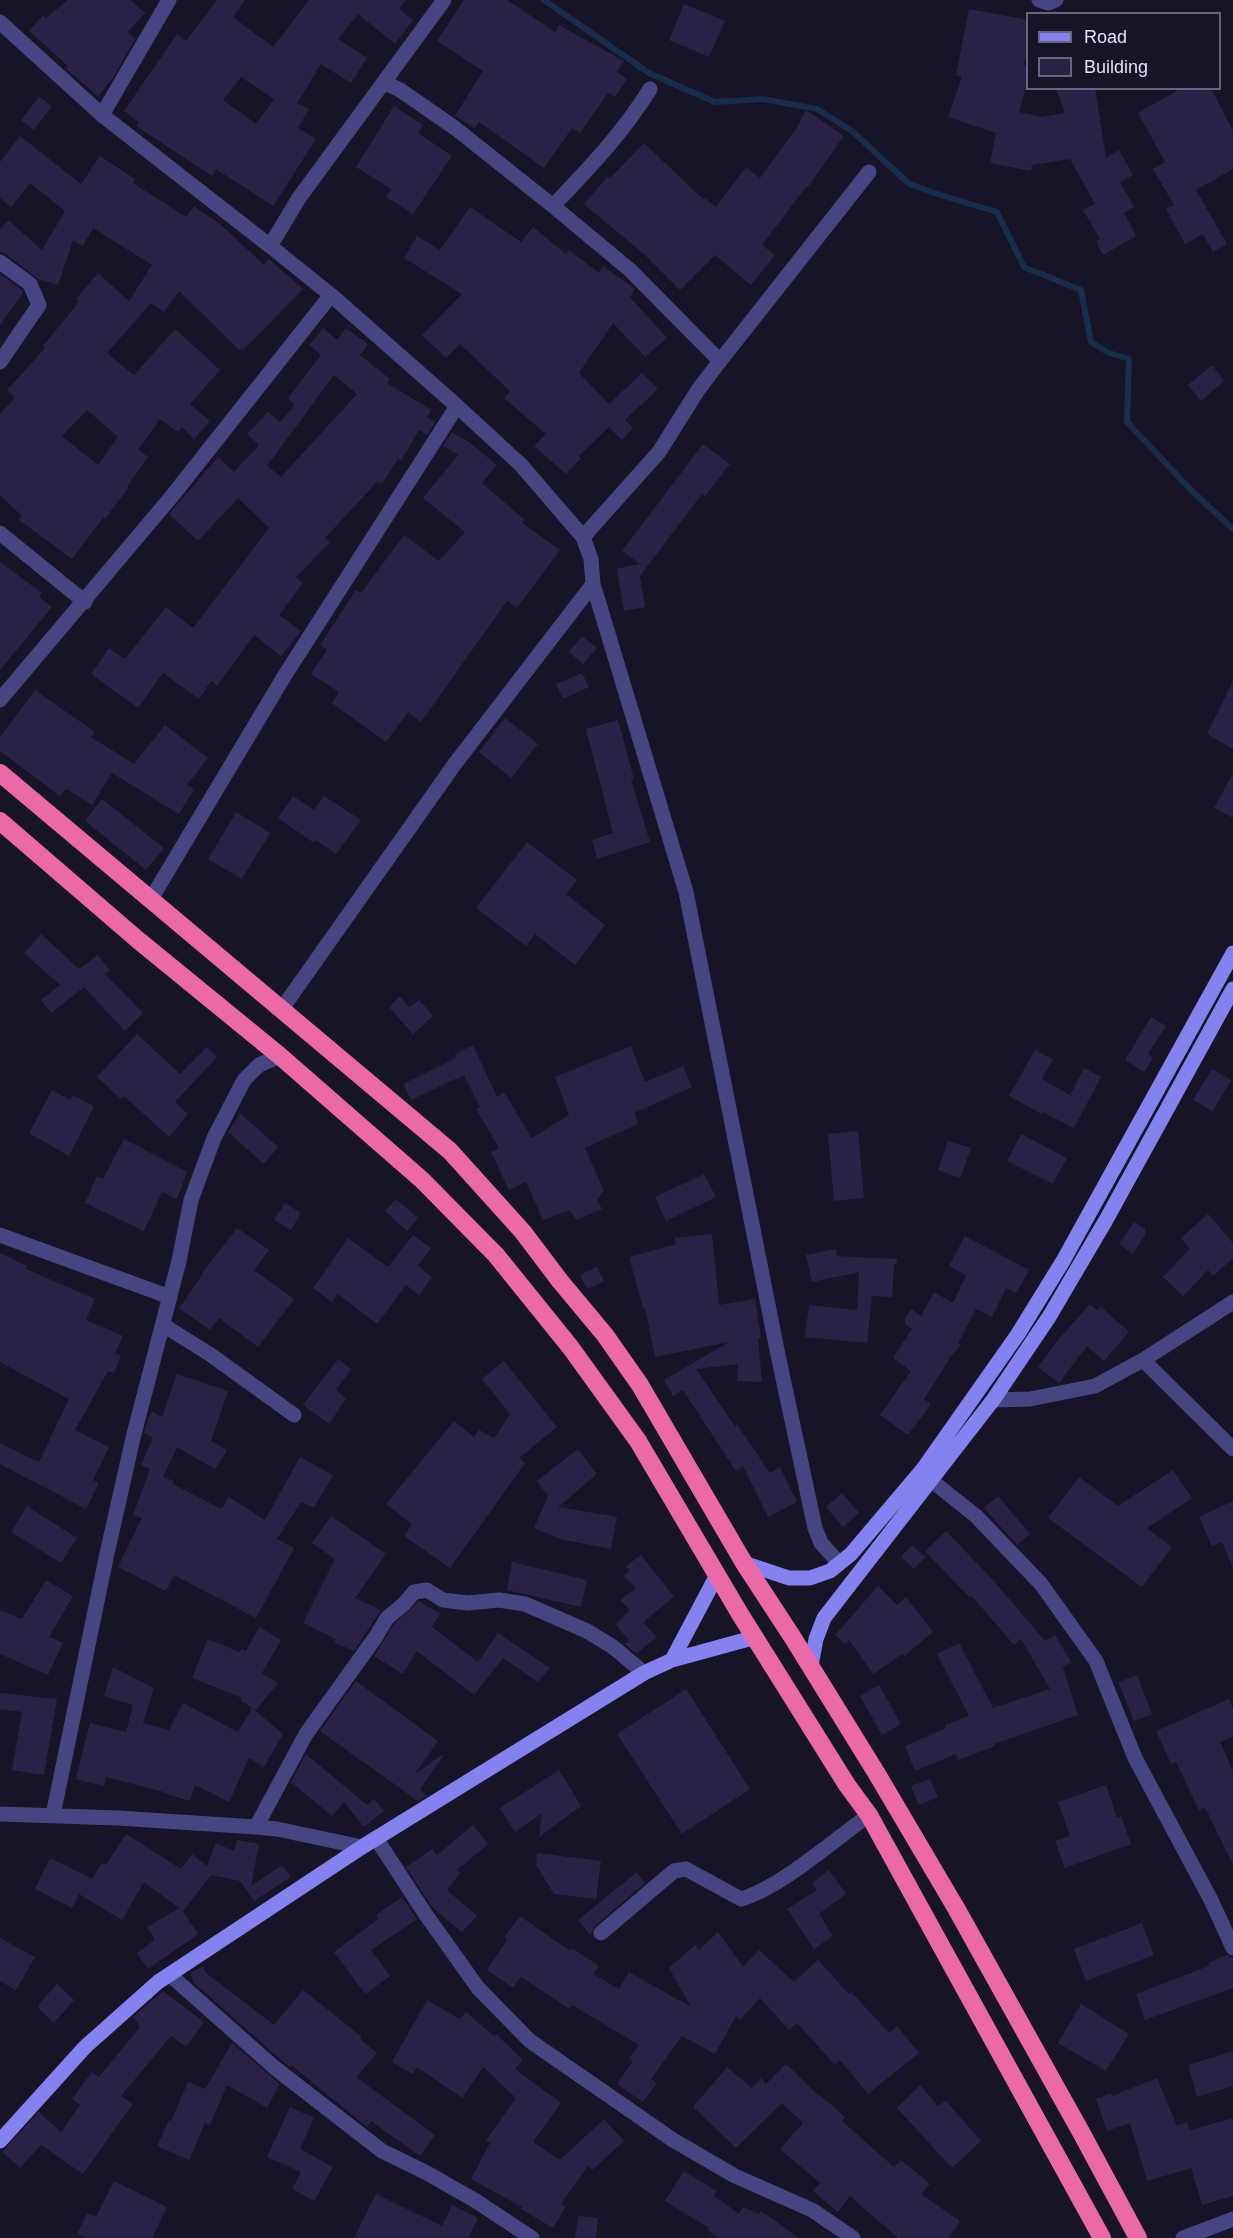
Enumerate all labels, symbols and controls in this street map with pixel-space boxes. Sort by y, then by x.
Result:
legend [1026,12,1221,90]
text: Road [1084,27,1127,47]
text: Building [1084,57,1148,77]

